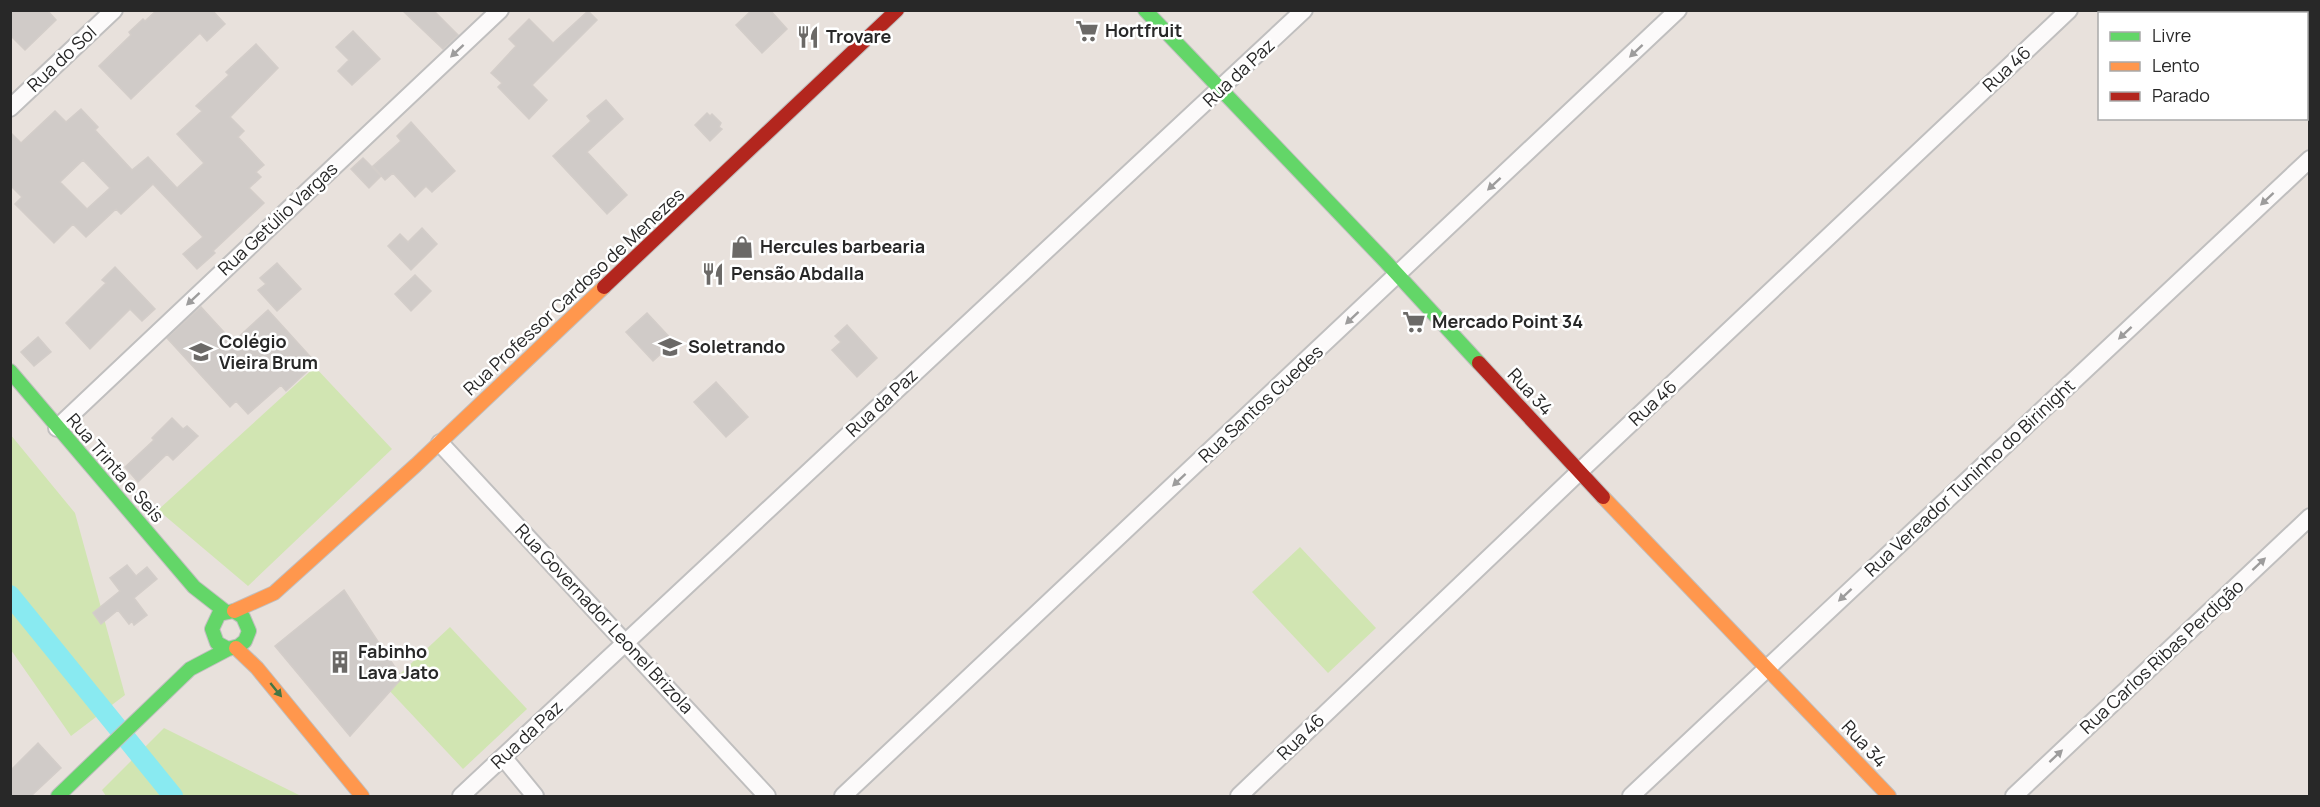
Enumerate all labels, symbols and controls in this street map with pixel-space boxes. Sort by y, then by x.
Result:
legend [2098,12,2308,120]
supermarket icon: Hortfruit [1074,18,1100,44]
place label: Hortfruit [1105,18,1182,42]
street label: Rua do Sol [22,20,101,97]
text: Livre [2152,23,2191,47]
restaurant icon: Trovare [795,24,821,50]
place label: Trovare [826,24,892,48]
street label: Rua da Paz [1197,33,1279,112]
street label: Rua 46 [1977,40,2035,97]
one-way arrow [451,43,465,57]
one-way arrow [1629,43,1643,57]
text: Lento [2152,53,2200,77]
text: Parado [2152,83,2210,107]
street label: Rua Getúlio Vargas [212,156,342,280]
one-way arrow [1486,177,1501,191]
street label: Rua Professor Cardoso de Menezes [458,182,689,400]
one-way arrow [2259,192,2274,206]
shop icon: Hercules barbearia [729,234,755,260]
place label: Hercules barbearia [760,234,925,258]
restaurant icon: Pensão Abdalla [700,261,726,287]
place label: Pensão Abdalla [731,261,864,285]
one-way arrow [186,292,200,306]
supermarket icon: Mercado Point 34 [1401,309,1427,335]
place label: Mercado Point 34 [1432,309,1583,333]
one-way arrow [1344,311,1359,325]
one-way arrow [2117,326,2132,340]
place label: Colégio Vieira Brum [219,329,318,374]
school or university icon: Soletrando [657,334,683,360]
place label: Soletrando [688,334,785,358]
school or university icon: Colégio Vieira Brum [188,339,214,365]
street label: Rua Santos Guedes [1193,339,1328,467]
street label: Rua da Paz [840,363,922,442]
street label: Rua 34 [1503,363,1559,420]
street label: Rua Vereador Tuninho do Birinight [1859,373,2080,581]
street label: Rua 46 [1623,374,1681,431]
street label: Rua Trinta e Seis [62,408,170,527]
one-way arrow [1172,473,1186,487]
street label: Rua Governador Leonel Brizola [510,518,699,718]
one-way arrow [2252,558,2266,572]
street label: Rua Carlos Ribas Perdigão [2074,574,2248,739]
one-way arrow [1838,588,1852,602]
place label: Fabinho Lava Jato [358,639,439,684]
building icon: Fabinho Lava Jato [327,649,353,675]
one-way arrow [269,682,282,698]
street label: Rua da Paz [485,695,567,774]
street label: Rua 46 [1271,708,1329,765]
street label: Rua 34 [1837,715,1893,772]
one-way arrow [2049,749,2064,763]

